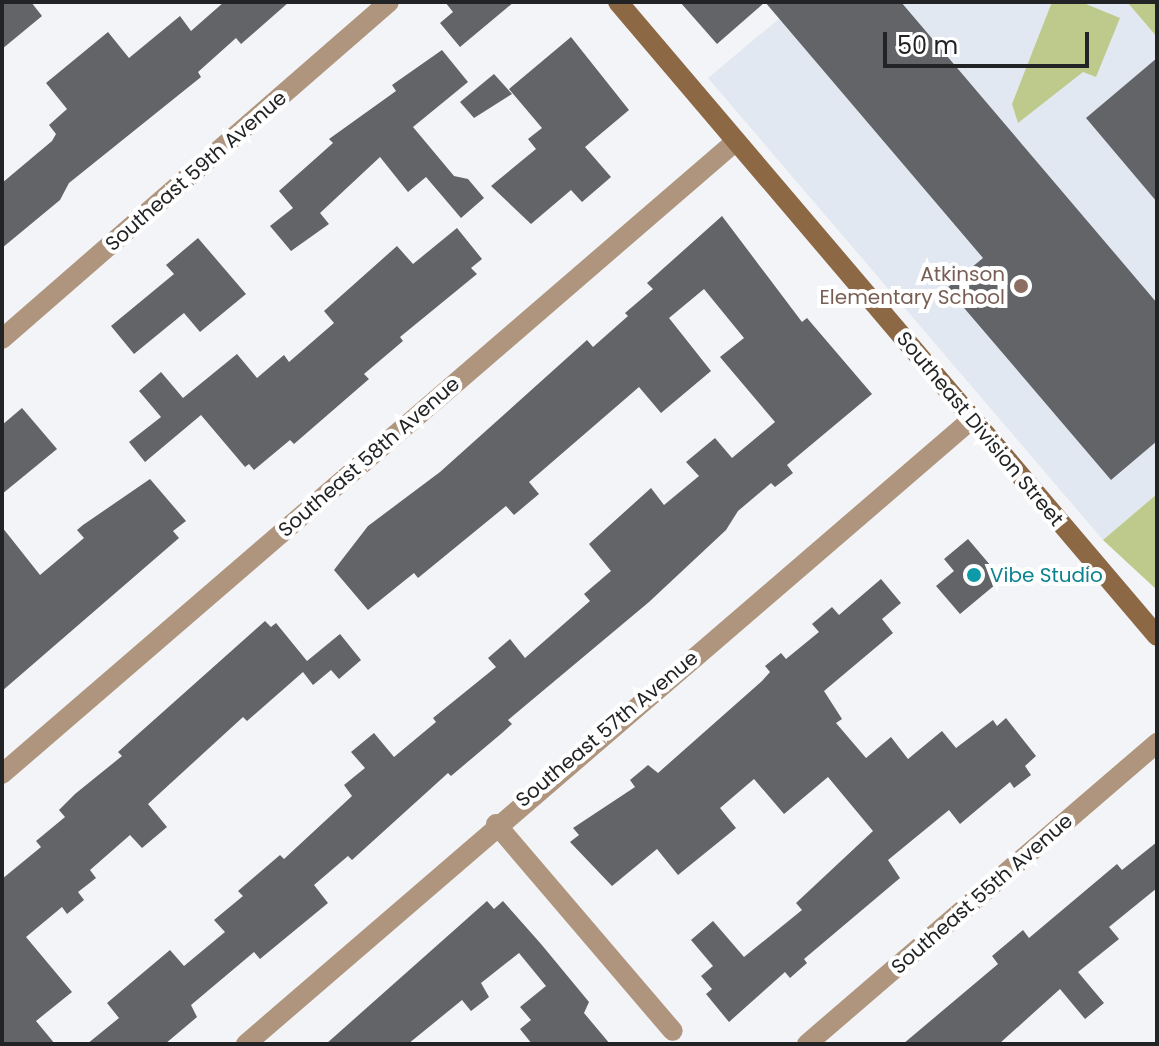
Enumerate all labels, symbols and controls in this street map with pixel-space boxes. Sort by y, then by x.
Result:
scale bar [887,16,1093,66]
text: 50 m [897,29,958,62]
street label: Southeast 59th Avenue [101,86,291,256]
place label: Atkinson Elementary School [820,262,1005,309]
marker: Atkinson Elementary School [1012,277,1030,295]
street label: Southeast Division Street [892,327,1068,531]
street label: Southeast 58th Avenue [274,372,464,542]
place label: Vibe Studio [990,563,1103,587]
marker: Vibe Studio [965,566,983,584]
street label: Southeast 57th Avenue [511,646,703,812]
street label: Southeast 55th Avenue [887,809,1077,979]

